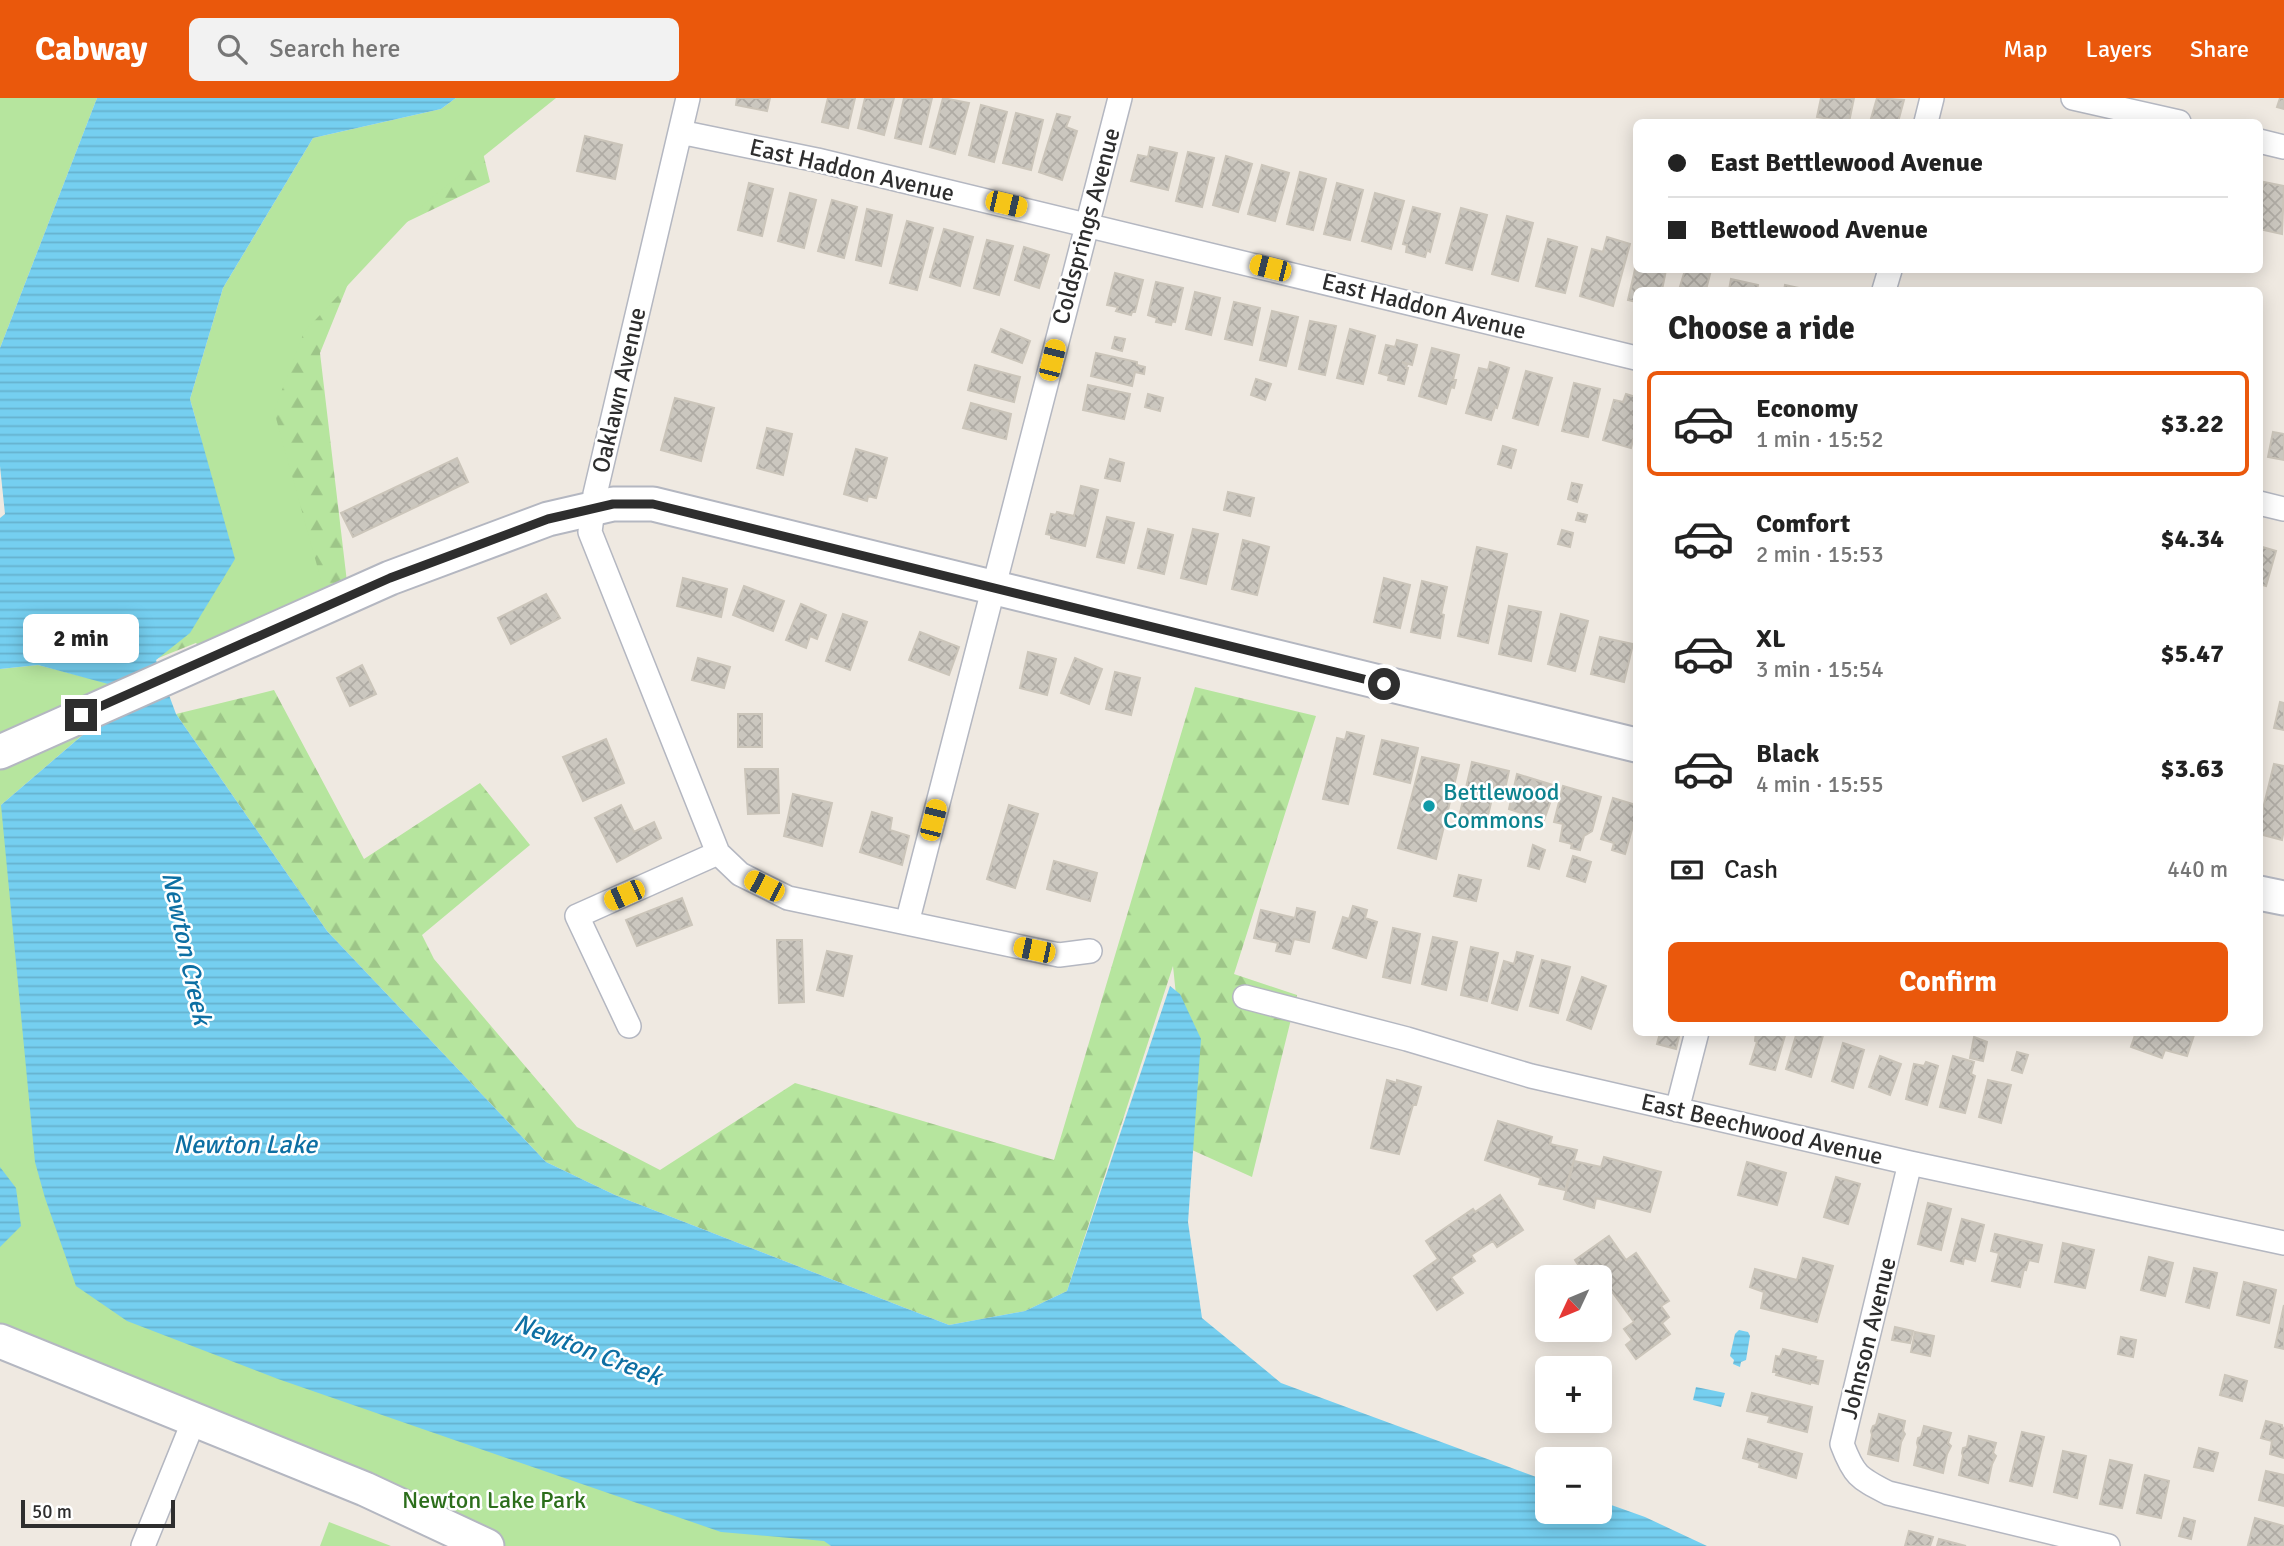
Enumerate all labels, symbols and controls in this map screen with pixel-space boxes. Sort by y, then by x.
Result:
search box [189,18,679,81]
text: Cabway [35,29,147,70]
icon: search [213,30,251,68]
text: Search here [269,33,400,65]
text: Map [2003,34,2048,64]
text: Layers [2086,34,2152,64]
text: Share [2190,34,2249,64]
street label: Coldsprings Avenue [1045,125,1127,327]
street label: East Haddon Avenue [747,132,957,208]
text: East Bettlewood Avenue [1710,147,1983,179]
car [984,189,1029,219]
text: Bettlewood Avenue [1710,214,1928,246]
car [1248,253,1293,283]
street label: East Haddon Avenue [1319,266,1529,346]
street label: Oaklawn Avenue [585,304,653,476]
text: Choose a ride [1668,309,1855,348]
car [1037,337,1068,383]
icon: car [1672,392,1735,455]
text: Economy [1756,393,1858,425]
text: $3.22 [2160,408,2224,440]
text: 1 min · 15:52 [1756,425,1884,454]
icon: car [1672,507,1735,570]
text: Comfort [1756,508,1850,540]
text: $4.34 [2160,523,2224,555]
text: 2 min · 15:53 [1756,540,1884,569]
callout: 2 min [23,614,139,662]
icon: car [1672,622,1735,685]
text: XL [1756,623,1786,655]
text: 2 min [53,624,109,653]
text: $5.47 [2160,638,2224,670]
text: 3 min · 15:54 [1756,655,1884,684]
route start [1368,668,1400,700]
route end [65,699,97,731]
icon: car [1672,737,1735,800]
text: Black [1756,738,1819,770]
text: $3.63 [2160,753,2224,785]
text: 4 min · 15:55 [1756,770,1884,799]
place label: Bettlewood Commons [1443,777,1560,835]
car [918,797,949,843]
marker: Bettlewood Commons [1421,798,1437,814]
icon: cash [1668,851,1706,889]
text: Cash [1724,854,1778,886]
text: 440 m [2167,855,2228,884]
car [741,867,788,905]
water label: Newton Creek [154,869,218,1030]
car [601,877,648,913]
car [1012,935,1057,965]
button: Confirm [1668,942,2228,1022]
street label: East Beechwood Avenue [1638,1087,1886,1171]
water label: Newton Lake [173,1129,319,1161]
street label: Johnson Avenue [1833,1254,1903,1422]
north arrow [1535,1265,1612,1342]
map controls [1535,1265,1612,1524]
water label: Newton Creek [509,1307,668,1393]
button: + [1535,1356,1612,1433]
button: − [1535,1447,1612,1524]
park label: Newton Lake Park [402,1485,586,1515]
scale bar [21,1497,175,1529]
text: 50 m [32,1500,72,1524]

